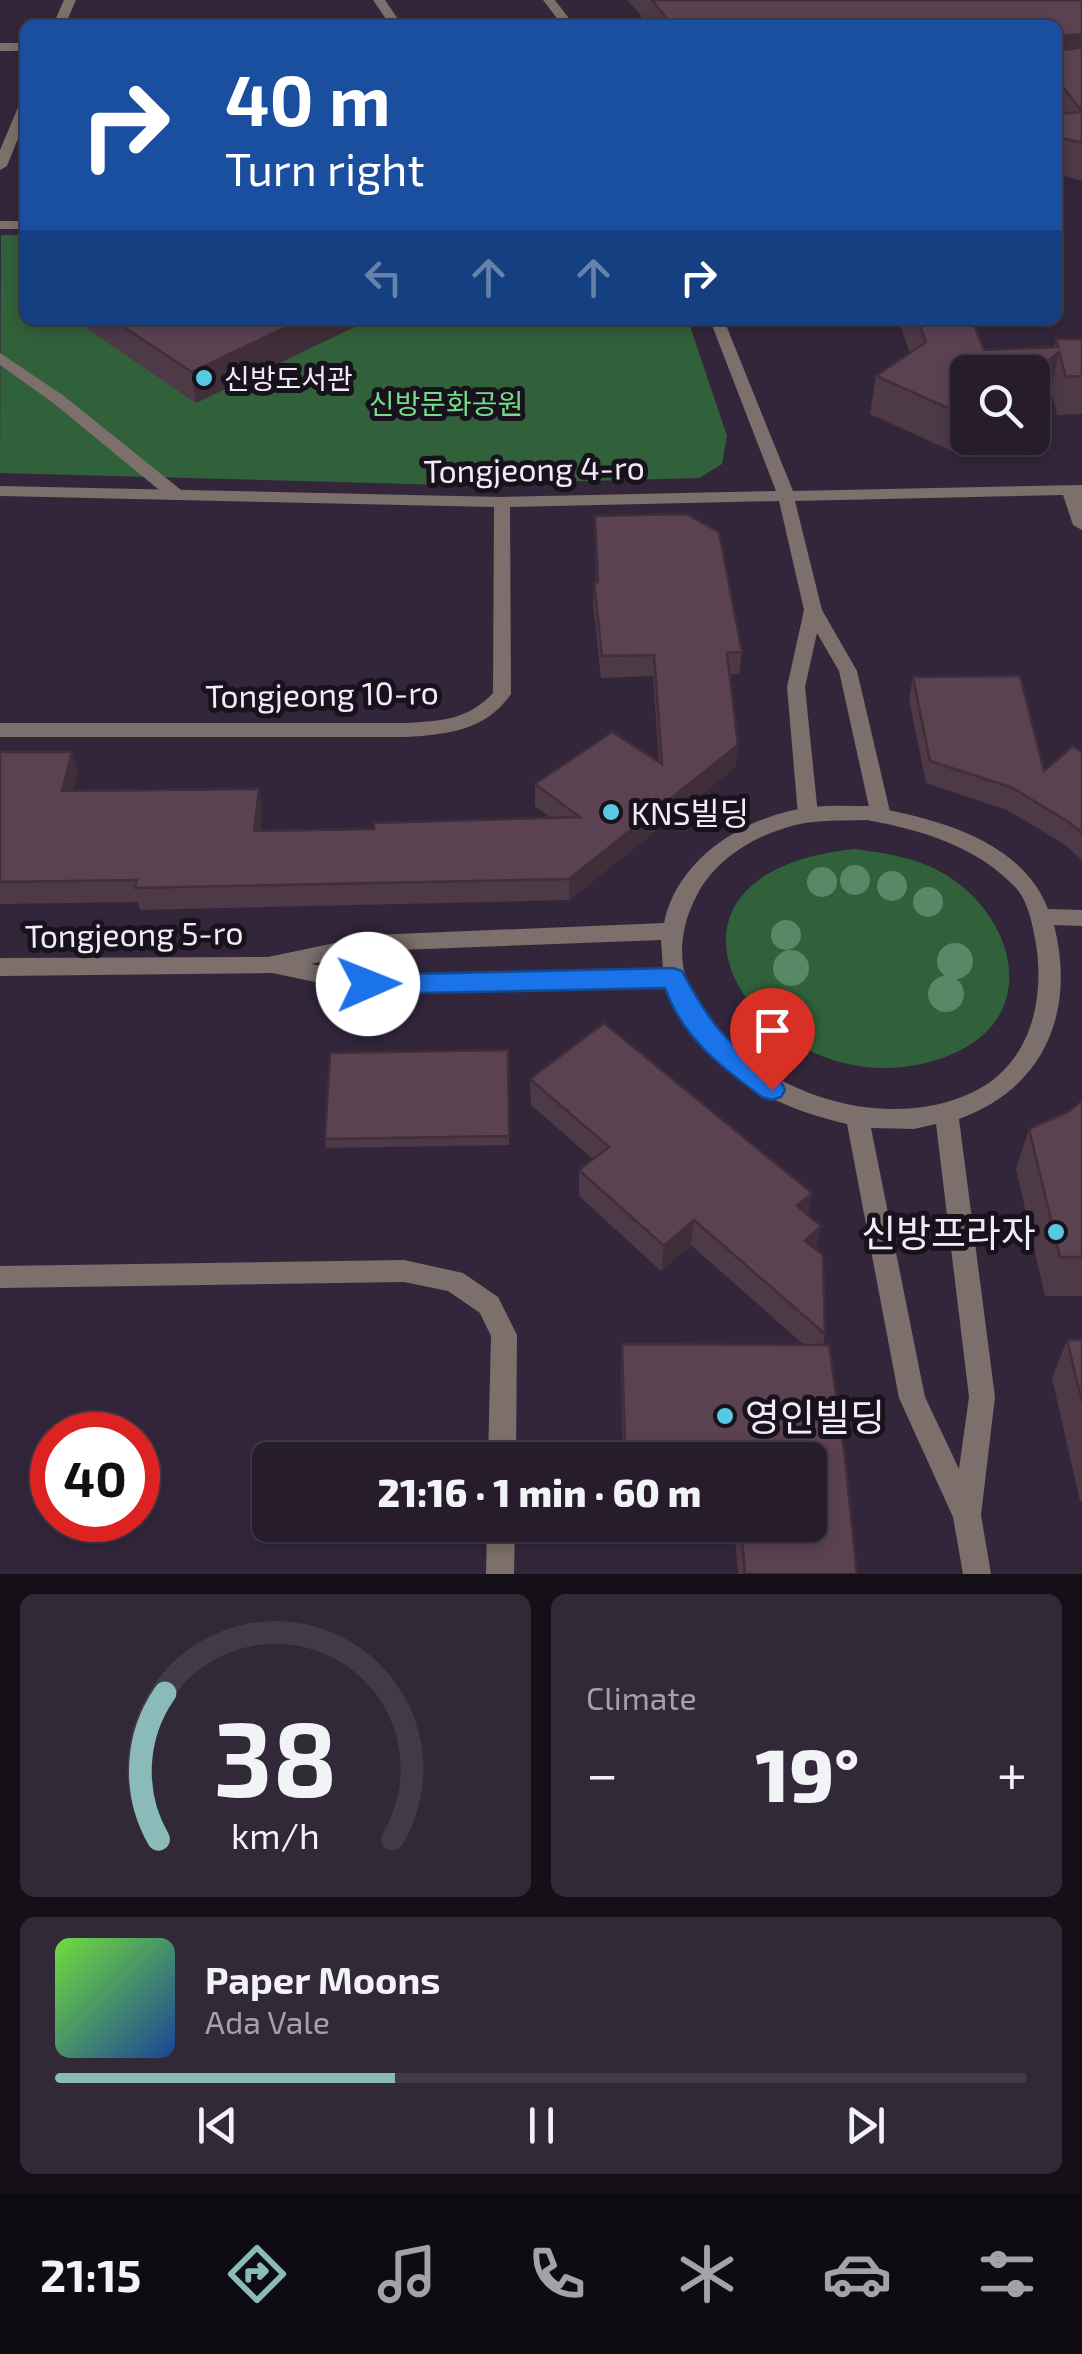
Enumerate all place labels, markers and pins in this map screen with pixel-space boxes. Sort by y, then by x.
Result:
place label: 신방도서관 [224,361,353,395]
marker: 신방도서관 [193,367,215,389]
place label: KNS빌딩 [631,793,749,831]
marker: KNS빌딩 [600,801,622,823]
pin [730,988,815,1091]
place label: 신방프라자 [861,1209,1036,1255]
marker: 신방프라자 [1045,1221,1067,1243]
place label: 영인빌딩 [745,1393,885,1439]
marker: 영인빌딩 [714,1405,736,1427]

